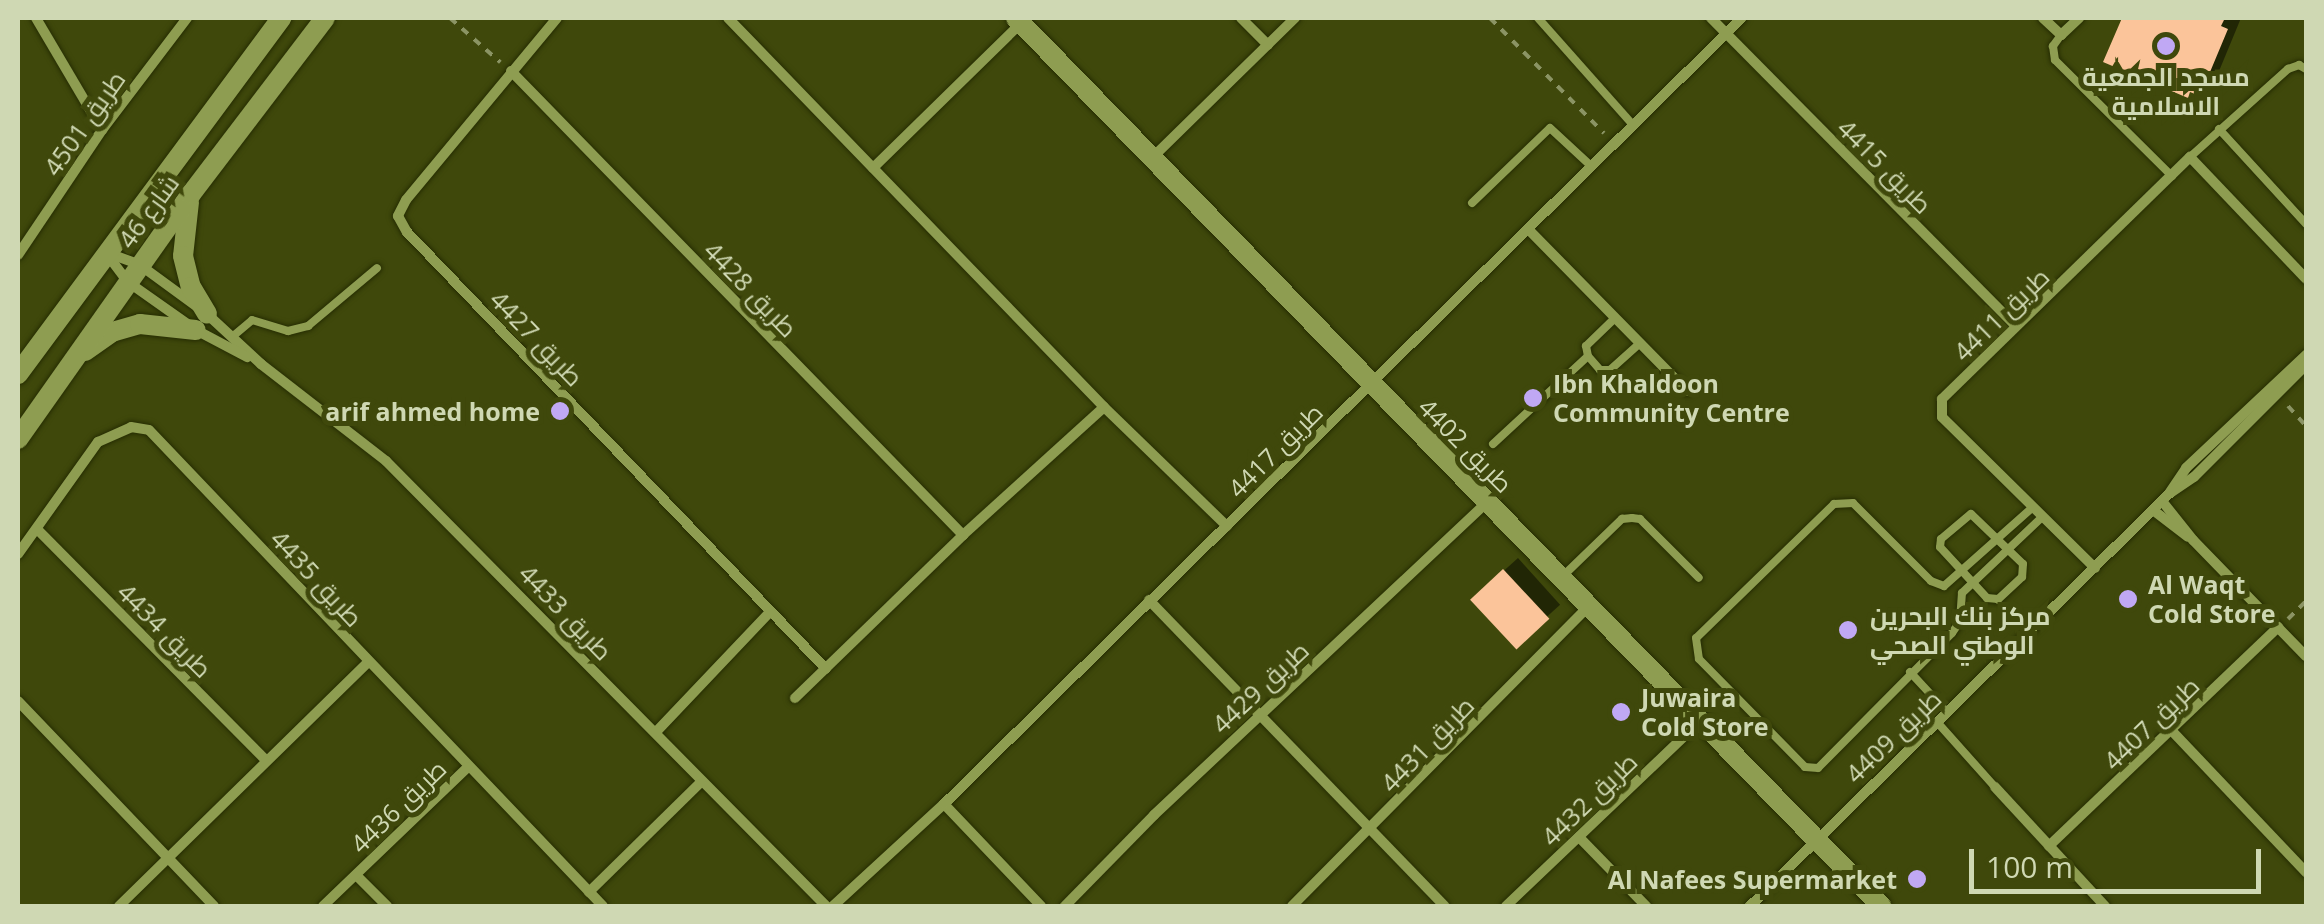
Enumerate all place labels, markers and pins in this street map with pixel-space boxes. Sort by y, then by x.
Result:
marker: مسجد الجمعية الاسلامية [2155,35,2177,57]
place label: مسجد الجمعية الاسلامية [2082,62,2250,121]
place label: Ibn Khaldoon Community Centre [1553,369,1790,428]
marker: Ibn Khaldoon Community Centre [1522,387,1544,409]
place label: arif ahmed home [325,396,540,426]
marker: arif ahmed home [549,400,571,422]
place label: Al Waqt Cold Store [2148,570,2276,629]
marker: Al Waqt Cold Store [2117,588,2139,610]
place label: مركز بنك البحرين الوطني الصحي [1870,601,2051,660]
marker: مركز بنك البحرين الوطني الصحي [1835,617,1861,643]
place label: Juwaira Cold Store [1641,683,1769,742]
marker: Juwaira Cold Store [1610,701,1632,723]
place label: Al Nafees Supermarket [1608,864,1897,894]
marker: Al Nafees Supermarket [1906,868,1928,890]

